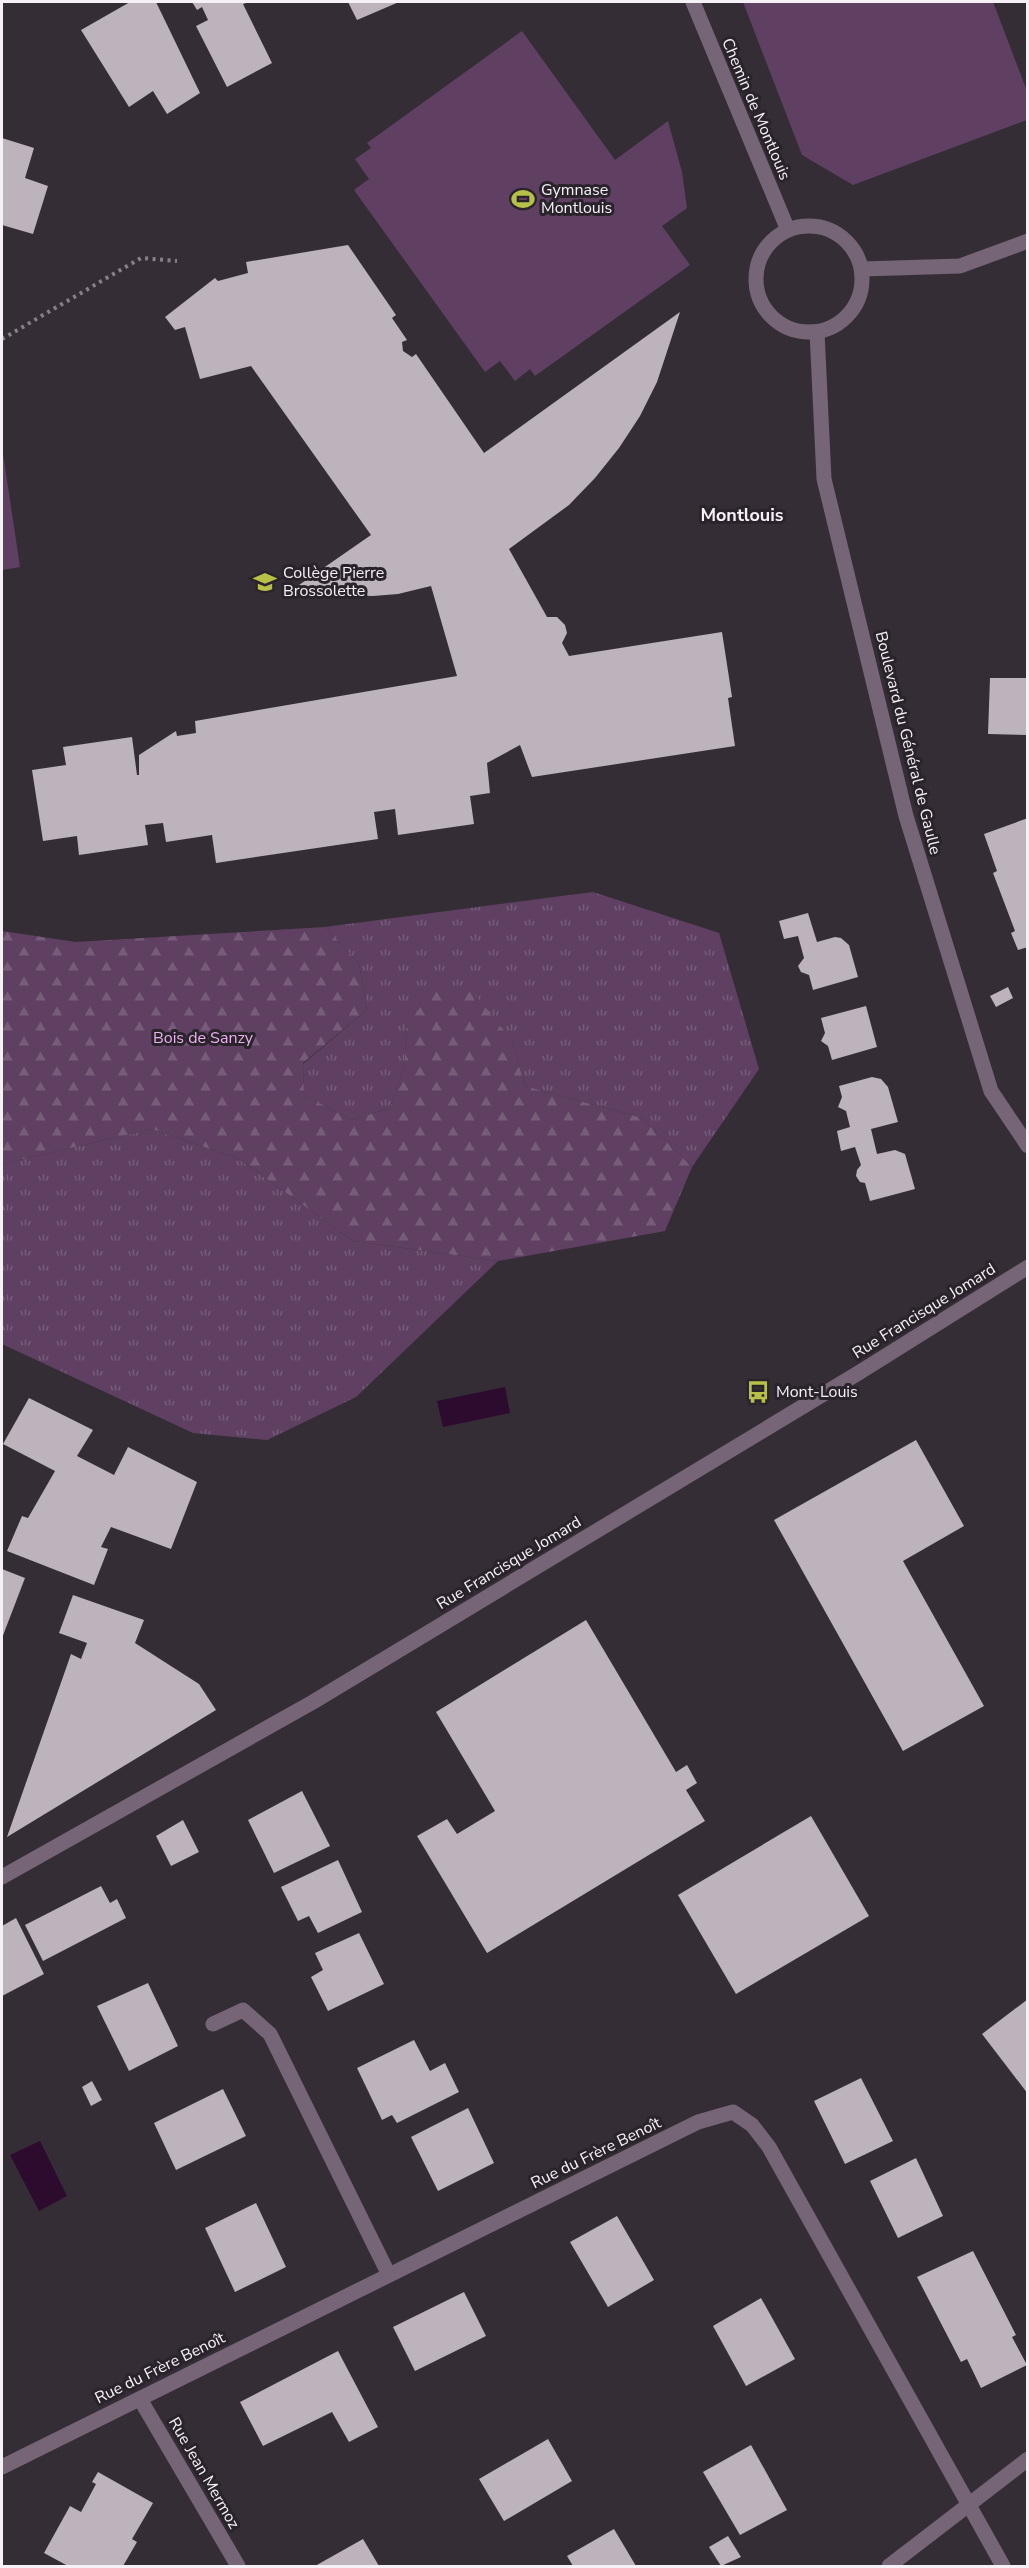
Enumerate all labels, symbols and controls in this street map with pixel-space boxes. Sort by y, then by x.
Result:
street label: Chemin de Montlouis [716,35,796,183]
place label: Gymnase Montlouis [541,179,612,219]
sports icon: Gymnase Montlouis [510,186,536,212]
district label: Montlouis [700,503,784,527]
place label: Collège Pierre Brossolette [283,562,384,602]
school or university icon: Collège Pierre Brossolette [252,569,278,595]
street label: Boulevard du Général de Gaulle [870,629,946,857]
park label: Bois de Sanzy [153,1027,254,1049]
street label: Rue Francisque Jomard [848,1258,1000,1364]
bus stop icon: Mont-Louis [745,1379,771,1405]
place label: Mont-Louis [776,1381,858,1403]
street label: Rue Francisque Jomard [433,1511,585,1615]
street label: Rue du Frère Benoît [527,2112,665,2194]
street label: Rue du Frère Benoît [91,2327,229,2409]
street label: Rue Jean Mermoz [163,2413,245,2533]

